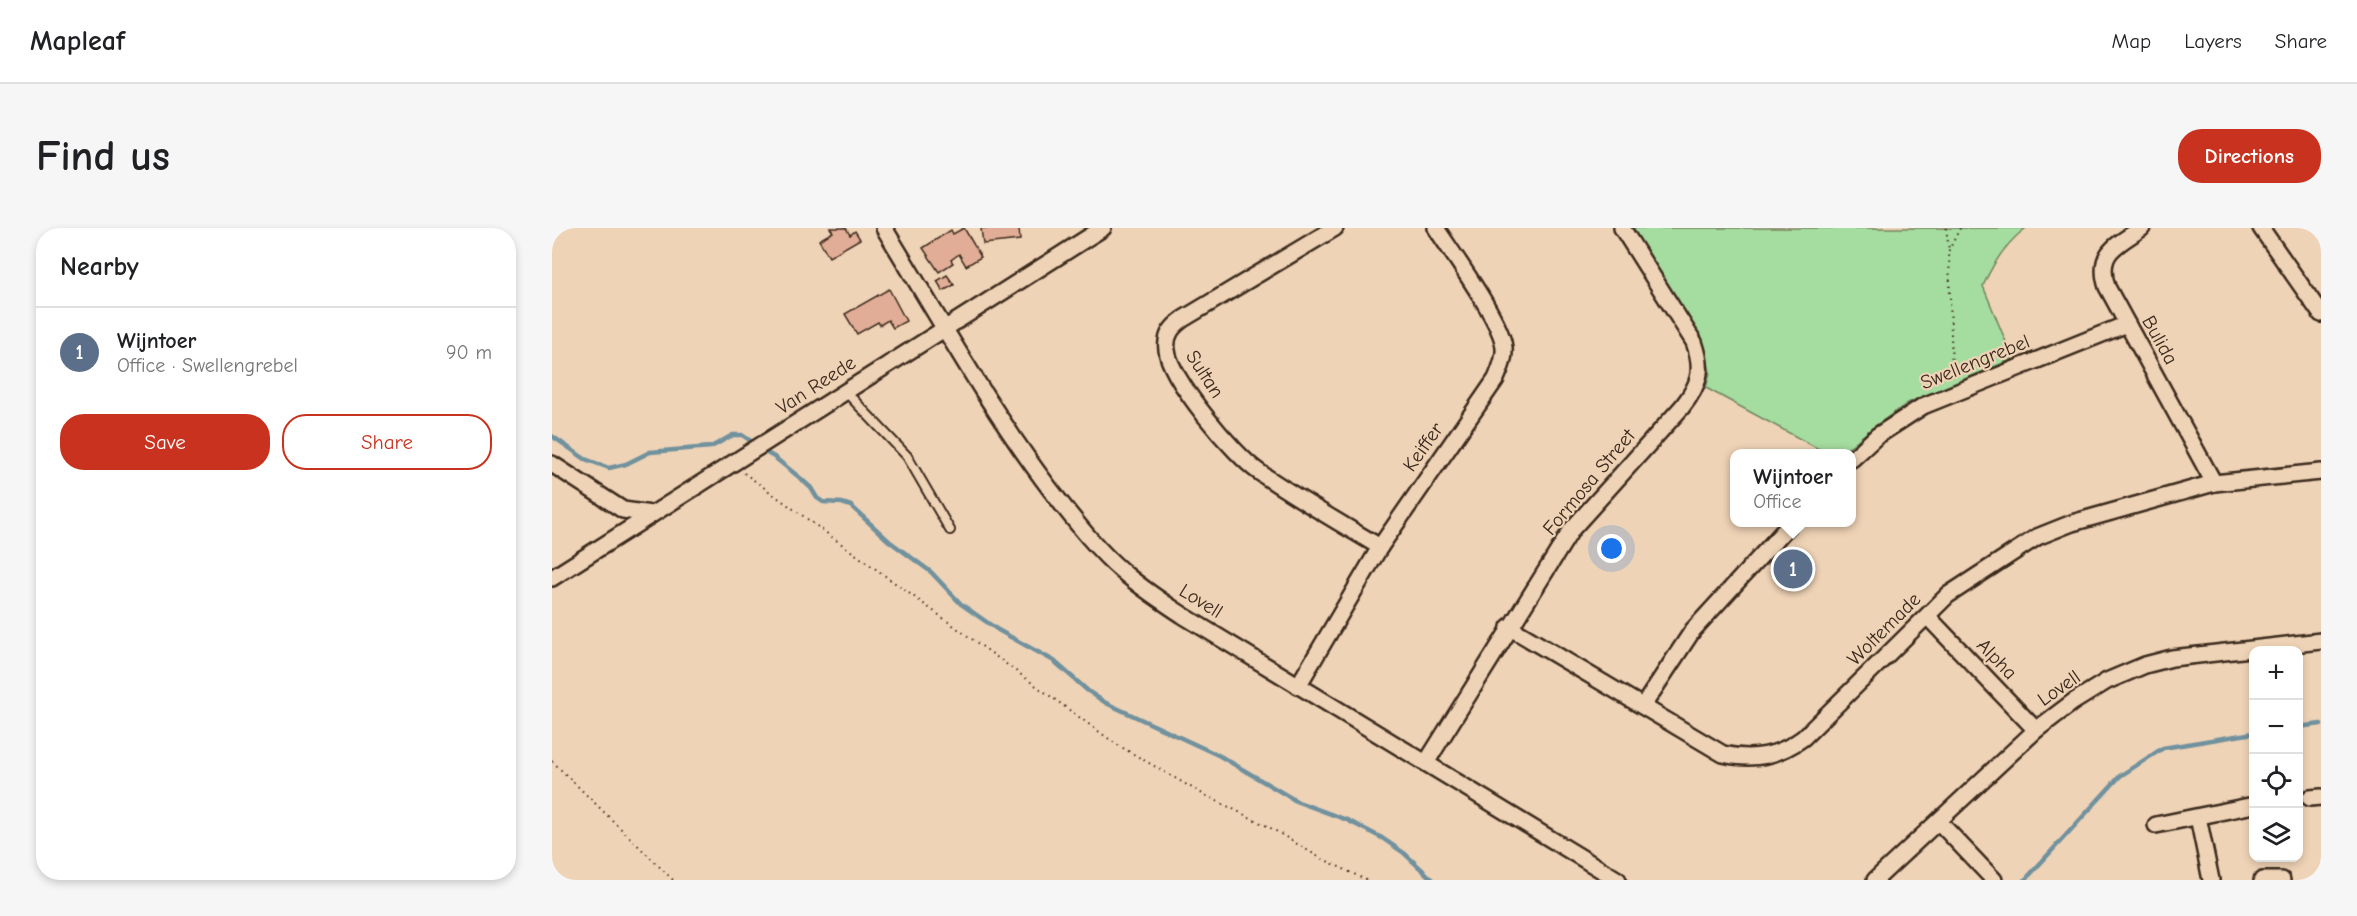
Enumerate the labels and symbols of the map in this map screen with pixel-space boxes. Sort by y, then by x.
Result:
street label: Bulida [2137,311,2183,369]
street label: Swellengrebel [1917,330,2033,394]
street label: Sultan [1181,346,1229,402]
street label: Van Reede [772,351,860,419]
street label: Keiffer [1398,418,1448,476]
street label: Formosa Street [1538,423,1641,540]
your location [1597,534,1626,563]
pin: 1 [1774,546,1812,592]
street label: Lovell [1175,579,1227,623]
street label: Woltemade [1843,588,1925,670]
street label: Alpha [1972,634,2022,684]
street label: Lovell [2033,665,2085,711]

